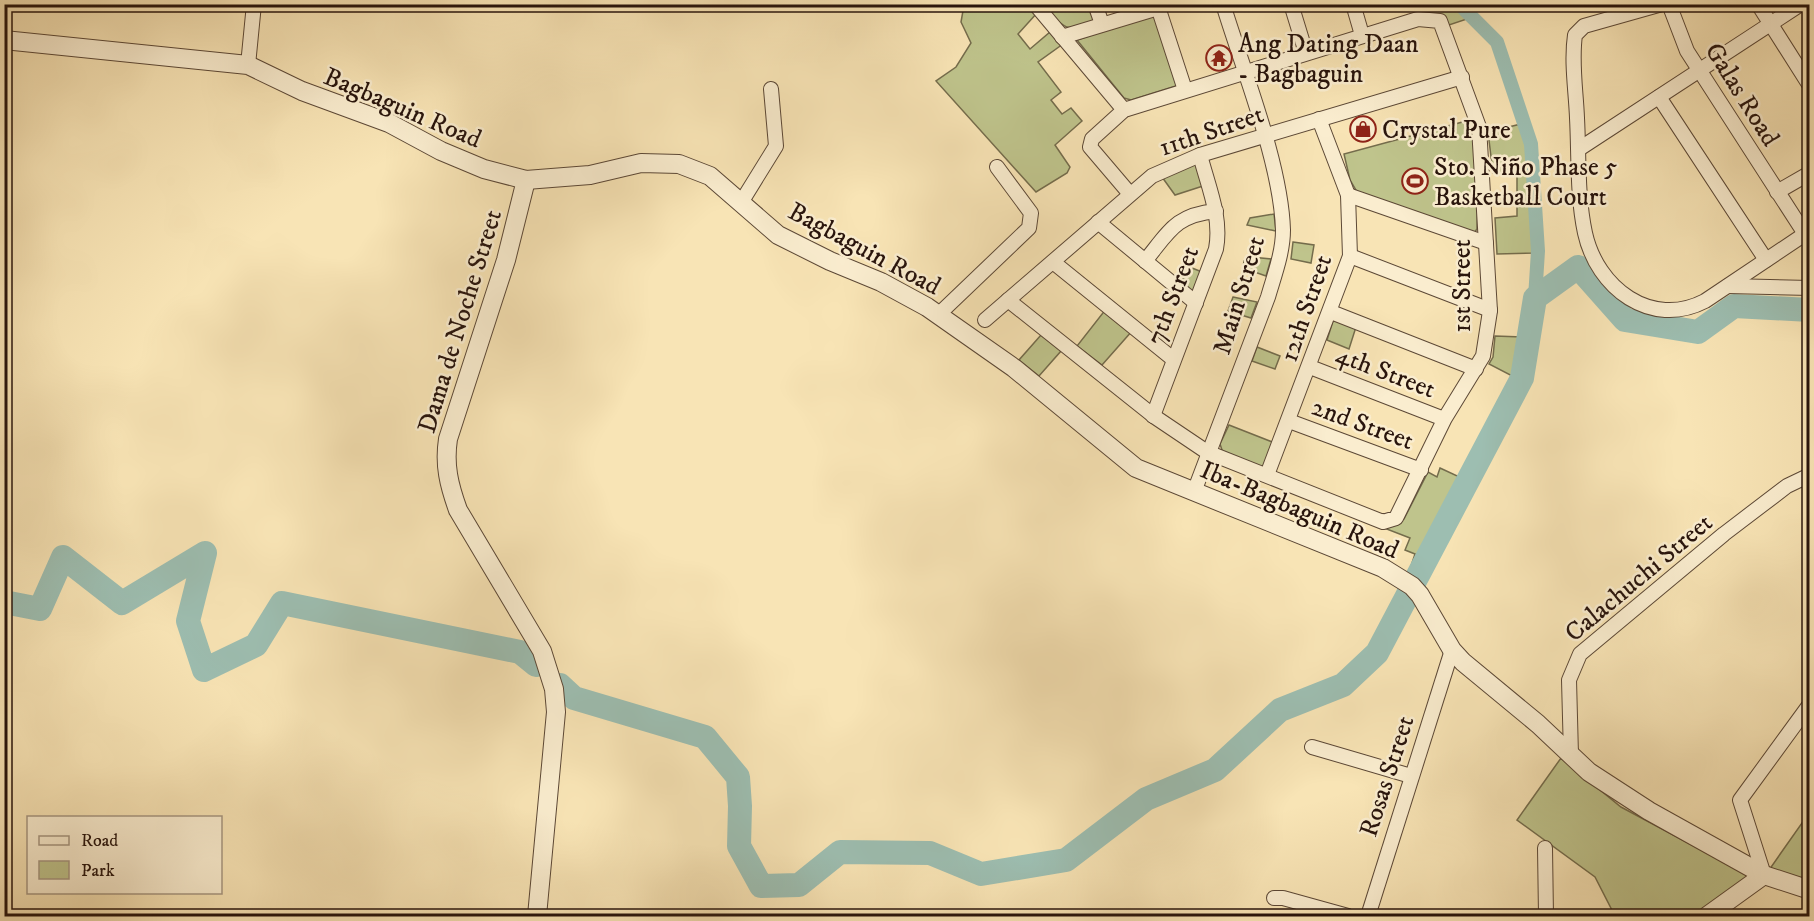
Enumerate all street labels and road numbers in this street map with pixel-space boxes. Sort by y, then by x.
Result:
street label: Galas Road [1697,37,1787,153]
street label: Bagbaguin Road [319,60,486,156]
street label: 11th Street [1155,98,1268,165]
street label: Bagbaguin Road [782,195,946,303]
street label: Dama de Noche Street [411,206,510,437]
street label: Main Street [1206,232,1273,359]
street label: 1st Street [1446,239,1479,333]
street label: 7th Street [1140,242,1207,349]
street label: 12th Street [1273,250,1340,367]
street label: 4th Street [1331,338,1440,406]
street label: 2nd Street [1307,391,1418,458]
street label: Iba-Bagbaguin Road [1195,454,1404,567]
street label: Calachuchi Street [1558,507,1720,650]
street label: Rosas Street [1352,712,1422,841]

